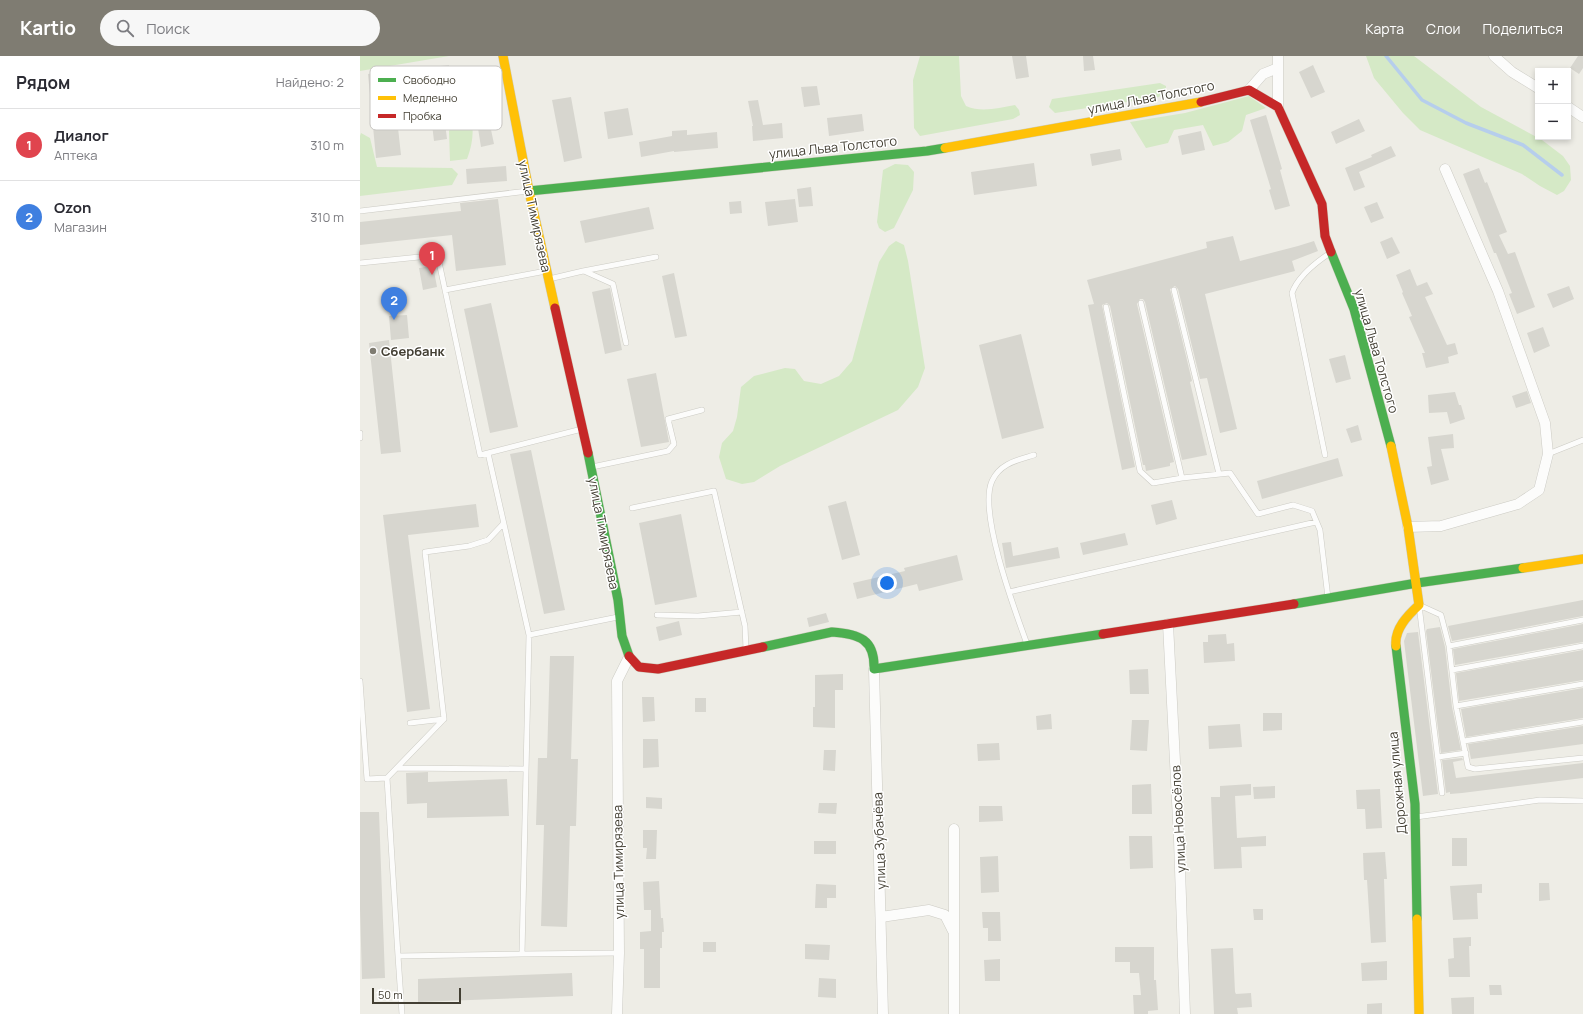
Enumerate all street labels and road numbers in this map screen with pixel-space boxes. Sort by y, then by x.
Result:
street label: улица Льва Толстого [1086,76,1216,118]
street label: улица Льва Толстого [768,131,898,163]
street label: улица Тимирязева [514,158,556,274]
street label: улица Льва Толстого [1351,287,1403,416]
street label: улица Тимирязева [584,475,624,591]
street label: Дорожная улица [1384,731,1410,835]
street label: улица Новосёлов [1166,765,1190,873]
street label: улица Зубачёва [868,792,890,890]
street label: улица Тимирязева [608,805,628,919]

